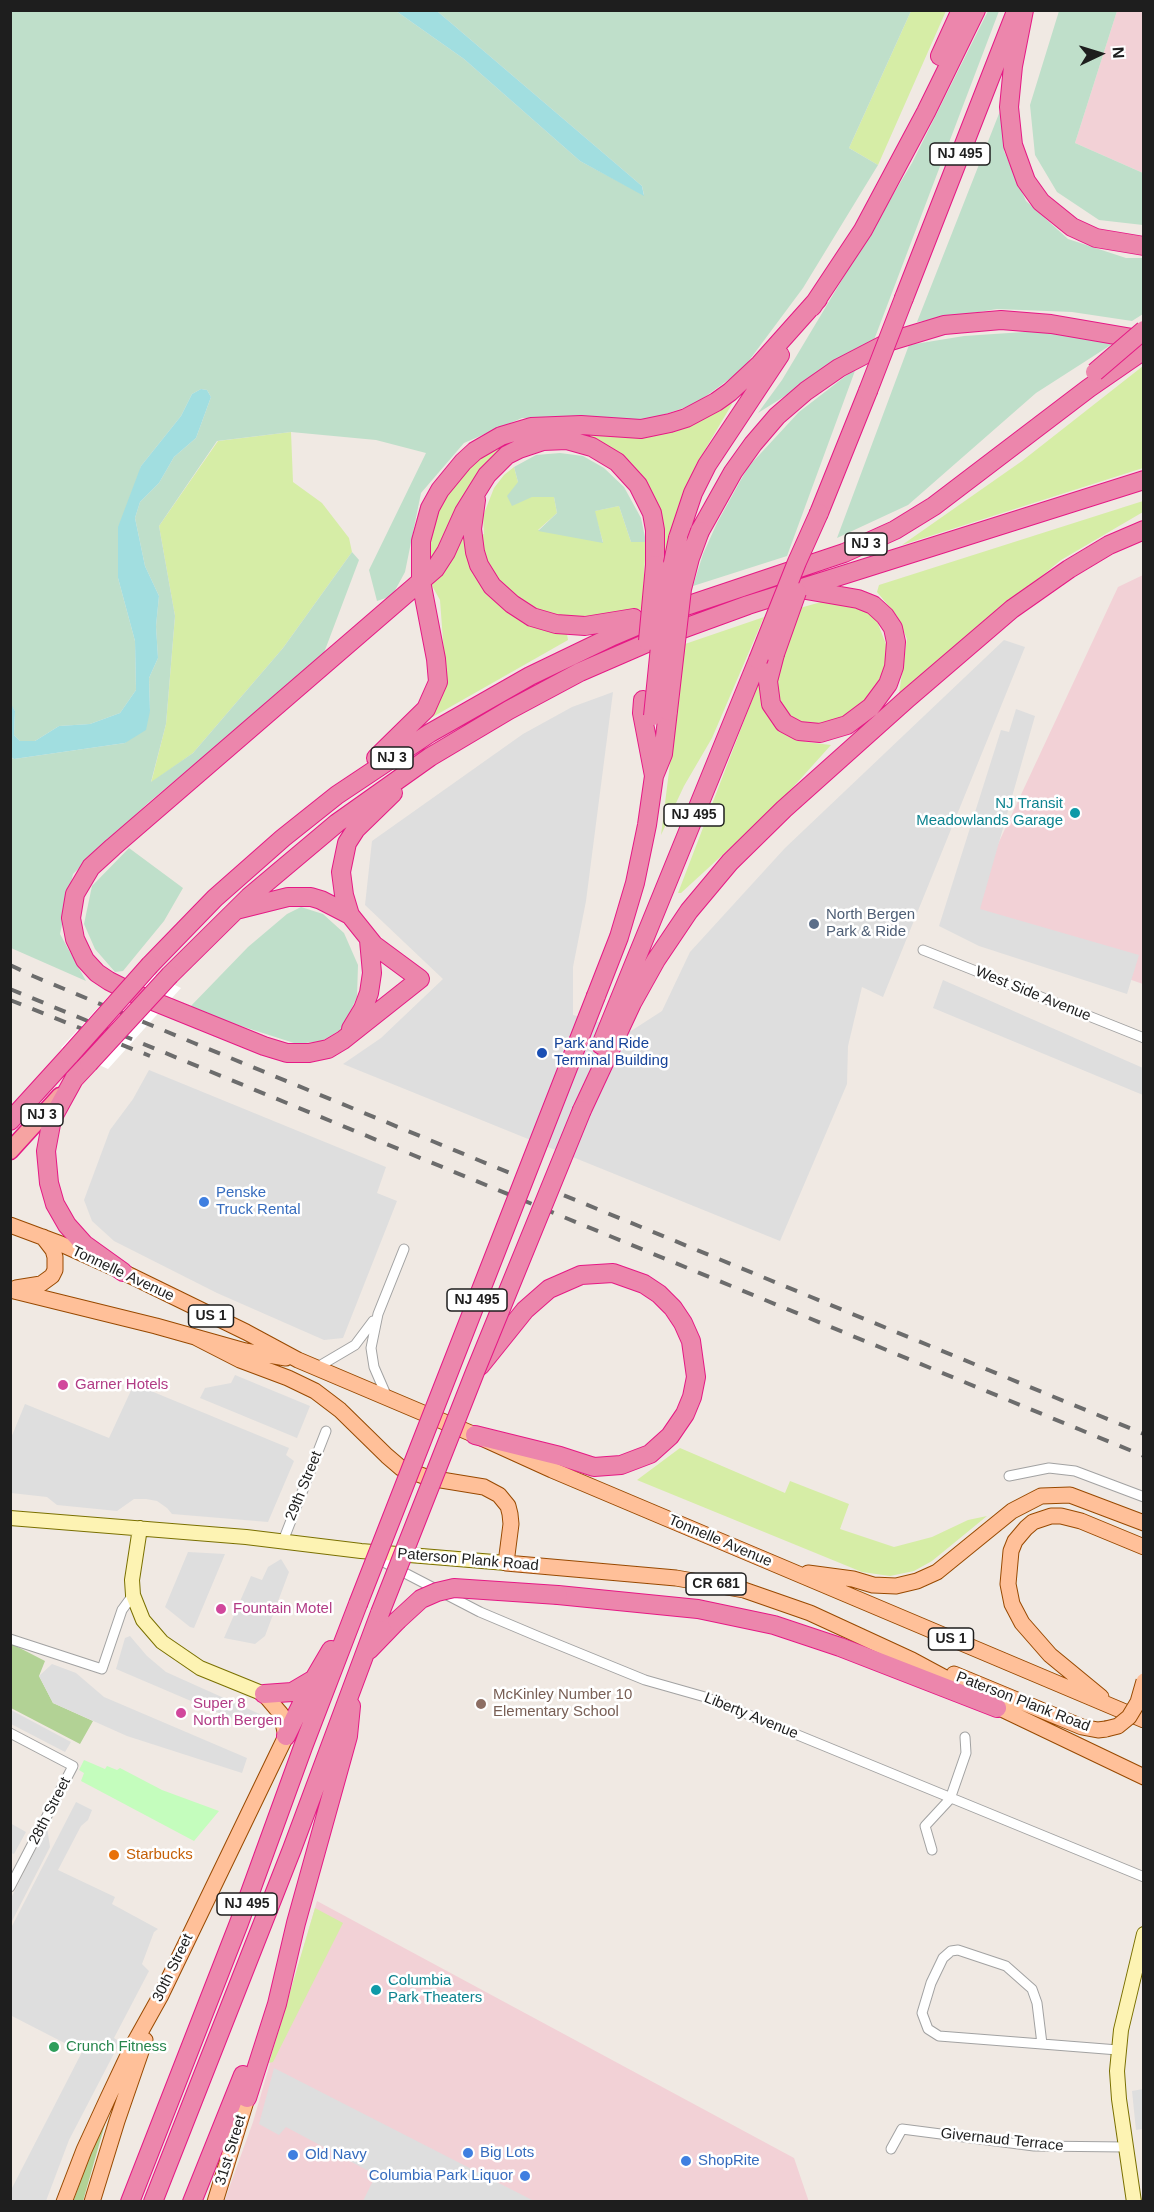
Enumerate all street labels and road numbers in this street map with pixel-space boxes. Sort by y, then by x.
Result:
road number: NJ 495 [930,143,990,165]
road number: NJ 3 [845,533,887,555]
road number: NJ 3 [371,747,413,769]
road number: NJ 495 [664,804,724,826]
street label: West Side Avenue [973,963,1093,1025]
road number: NJ 3 [21,1104,63,1126]
street label: Tonnelle Avenue [69,1242,177,1306]
road number: NJ 495 [447,1289,507,1311]
road number: US 1 [188,1305,234,1327]
street label: 29th Street [282,1449,326,1523]
street label: Tonnelle Avenue [666,1511,774,1571]
street label: Paterson Plank Road [397,1545,539,1575]
road number: CR 681 [686,1573,746,1595]
road number: US 1 [928,1628,974,1650]
street label: Paterson Plank Road [954,1668,1092,1736]
street label: Liberty Avenue [701,1689,801,1743]
street label: 28th Street [25,1774,75,1848]
road number: NJ 495 [217,1893,277,1915]
street label: 30th Street [149,1931,197,2005]
street label: 31st Street [212,2113,250,2187]
street label: Givernaud Terrace [940,2125,1064,2155]

